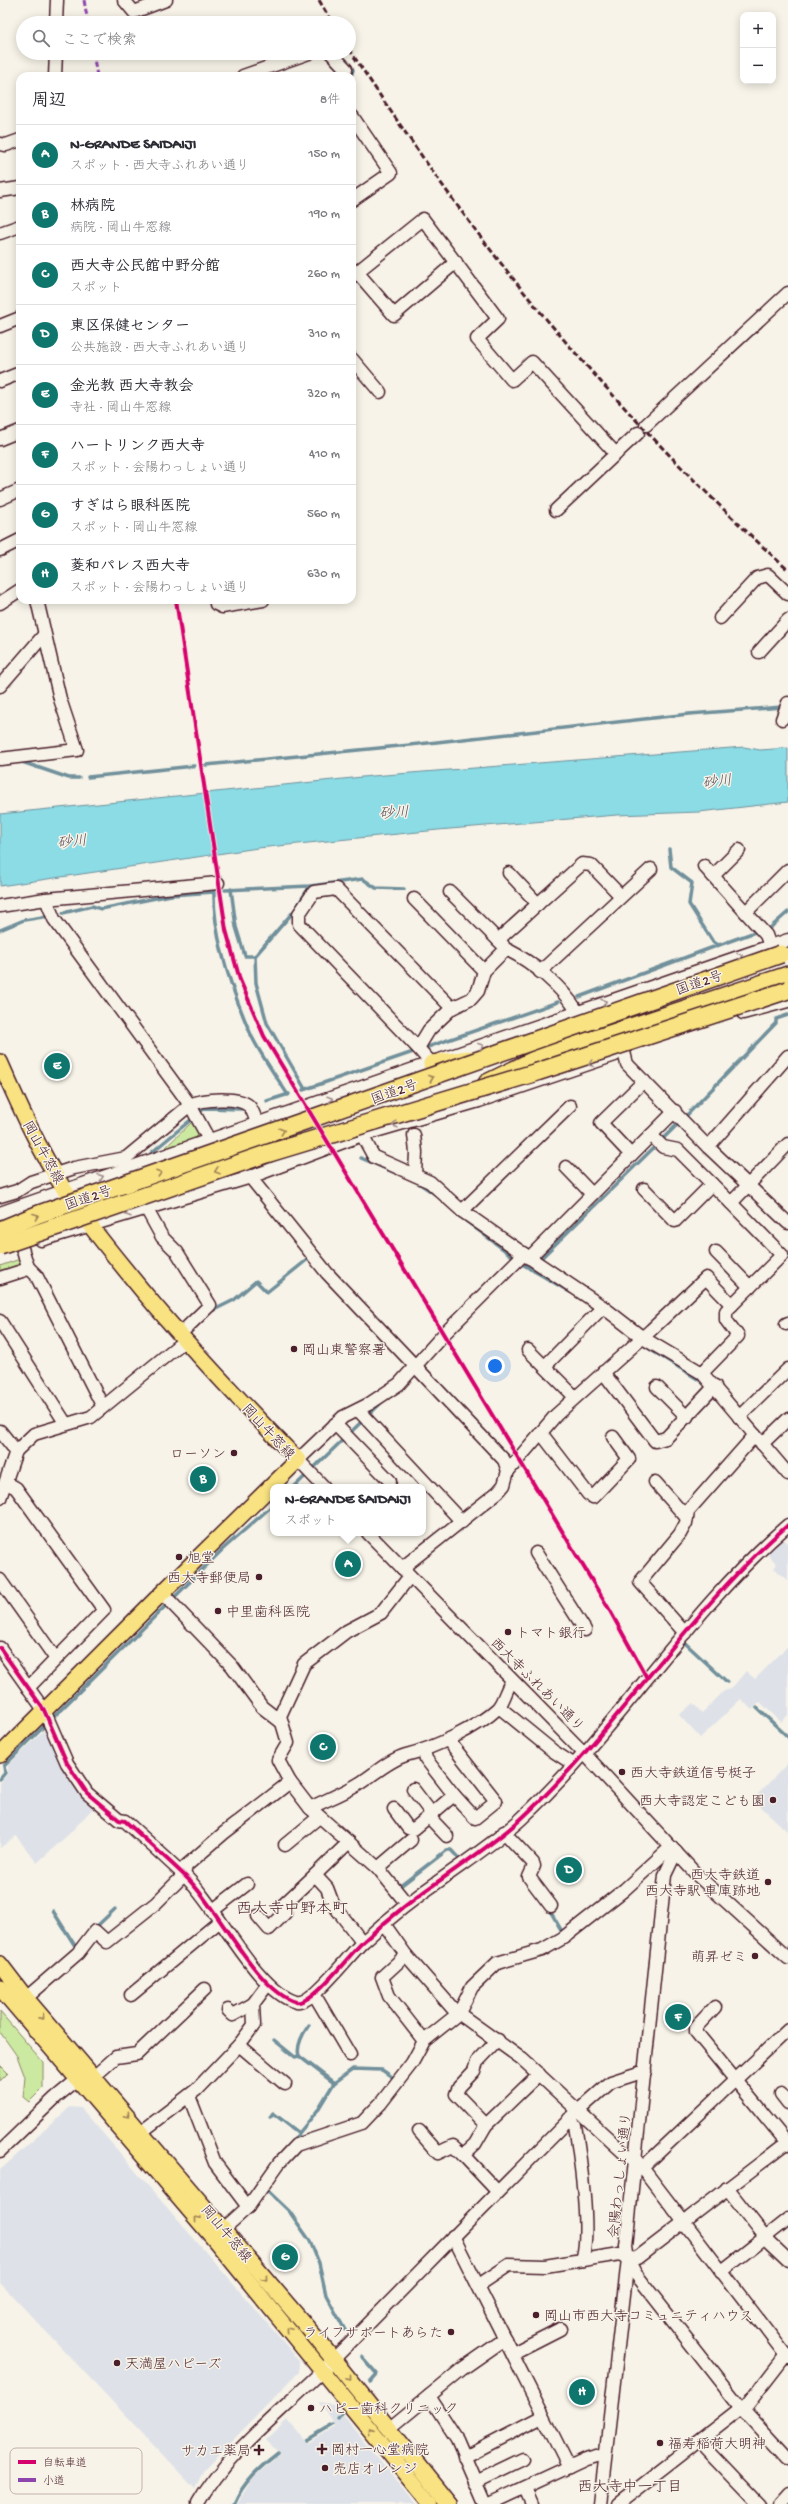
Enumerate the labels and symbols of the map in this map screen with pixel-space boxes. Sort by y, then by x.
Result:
water label: 砂川 [701,771,733,794]
water label: 砂川 [379,803,410,824]
water label: 砂川 [56,831,88,854]
one-way arrow [737,952,744,961]
street label: 国道2号 [674,968,726,1000]
one-way arrow [600,998,607,1007]
one-way arrow [478,1042,485,1050]
pin: E [44,1051,70,1081]
one-way arrow [587,1059,594,1067]
one-way arrow [427,1074,434,1082]
street label: 国道2号 [369,1077,421,1110]
one-way arrow [327,1095,334,1104]
street label: 岡山牛窓線 [17,1118,66,1188]
one-way arrow [392,1120,399,1129]
one-way arrow [278,1127,285,1135]
one-way arrow [214,1166,221,1175]
one-way arrow [155,1169,162,1178]
one-way arrow [98,1173,105,1181]
street label: 国道2号 [63,1183,115,1215]
one-way arrow [124,1209,131,1218]
one-way arrow [33,1212,40,1220]
place label: 岡山東警察署 [302,1343,386,1360]
marker: 岡山東警察署 [289,1344,299,1354]
your location [485,1356,505,1376]
street label: 岡山牛窓線 [237,1401,297,1464]
place label: ローソン [170,1447,226,1464]
marker: ローソン [229,1448,239,1458]
pin: B [190,1464,216,1494]
pin: A [335,1549,361,1579]
place label: 旭堂 [187,1551,215,1568]
marker: 旭堂 [174,1552,184,1562]
place label: 西大寺郵便局 [167,1571,251,1588]
marker: 西大寺郵便局 [254,1572,264,1582]
place label: 中里歯科医院 [226,1605,310,1622]
marker: 中里歯科医院 [213,1606,223,1616]
place label: トマト銀行 [516,1626,586,1643]
marker: トマト銀行 [503,1627,513,1637]
street label: 西大寺ふれあい通り [486,1635,587,1736]
pin: C [310,1732,336,1762]
place label: 西大寺鉄道信号梃子 [630,1766,756,1783]
marker: 西大寺鉄道信号梃子 [617,1767,627,1777]
place label: 西大寺認定こども園 [639,1794,765,1811]
marker: 西大寺認定こども園 [768,1795,778,1805]
pin: D [556,1855,582,1885]
place label: 西大寺鉄道 西大寺駅 車庫跡地 [645,1868,760,1901]
marker: 西大寺鉄道 西大寺駅 車庫跡地 [763,1877,773,1887]
district label: 西大寺中野本町 [236,1900,348,1920]
place label: 萌昇ゼミ [691,1950,747,1967]
marker: 萌昇ゼミ [750,1951,760,1961]
pin: F [665,2002,691,2032]
one-way arrow [37,2012,44,2019]
one-way arrow [122,2110,129,2118]
street label: 会陽わっしょい通り [606,2112,637,2239]
street label: 岡山牛窓線 [196,2202,254,2267]
one-way arrow [194,2216,201,2224]
pin: G [272,2242,298,2272]
one-way arrow [261,2273,268,2281]
place label: 岡山市西大寺コミュニティハウス [544,2309,753,2326]
marker: 岡山市西大寺コミュニティハウス [531,2310,541,2320]
place label: ライフサポートあらた [304,2326,443,2343]
one-way arrow [287,2327,294,2334]
marker: ライフサポートあらた [446,2327,456,2337]
place label: 天満屋ハピーズ [125,2357,221,2374]
marker: 天満屋ハピーズ [112,2358,122,2368]
one-way arrow [344,2373,351,2380]
pin: H [569,2377,595,2407]
place label: ハピー歯科クリニック [319,2402,458,2419]
marker: ハピー歯科クリニック [306,2403,316,2413]
one-way arrow [369,2428,376,2435]
place label: 福寿稲荷大明神 [668,2437,766,2454]
marker: 福寿稲荷大明神 [655,2438,665,2448]
marker: 岡村一心堂病院 [316,2443,328,2455]
place label: 岡村一心堂病院 [331,2443,429,2460]
place label: サカエ薬局 [181,2444,251,2461]
marker: サカエ薬局 [254,2445,264,2455]
legend [10,2448,142,2494]
text: 自転車道 [43,2457,87,2470]
place label: 売店オレンジ [333,2462,417,2479]
marker: 売店オレンジ [320,2463,330,2473]
text: 小道 [43,2475,65,2488]
district label: 西大寺中一丁目 [577,2478,683,2497]

